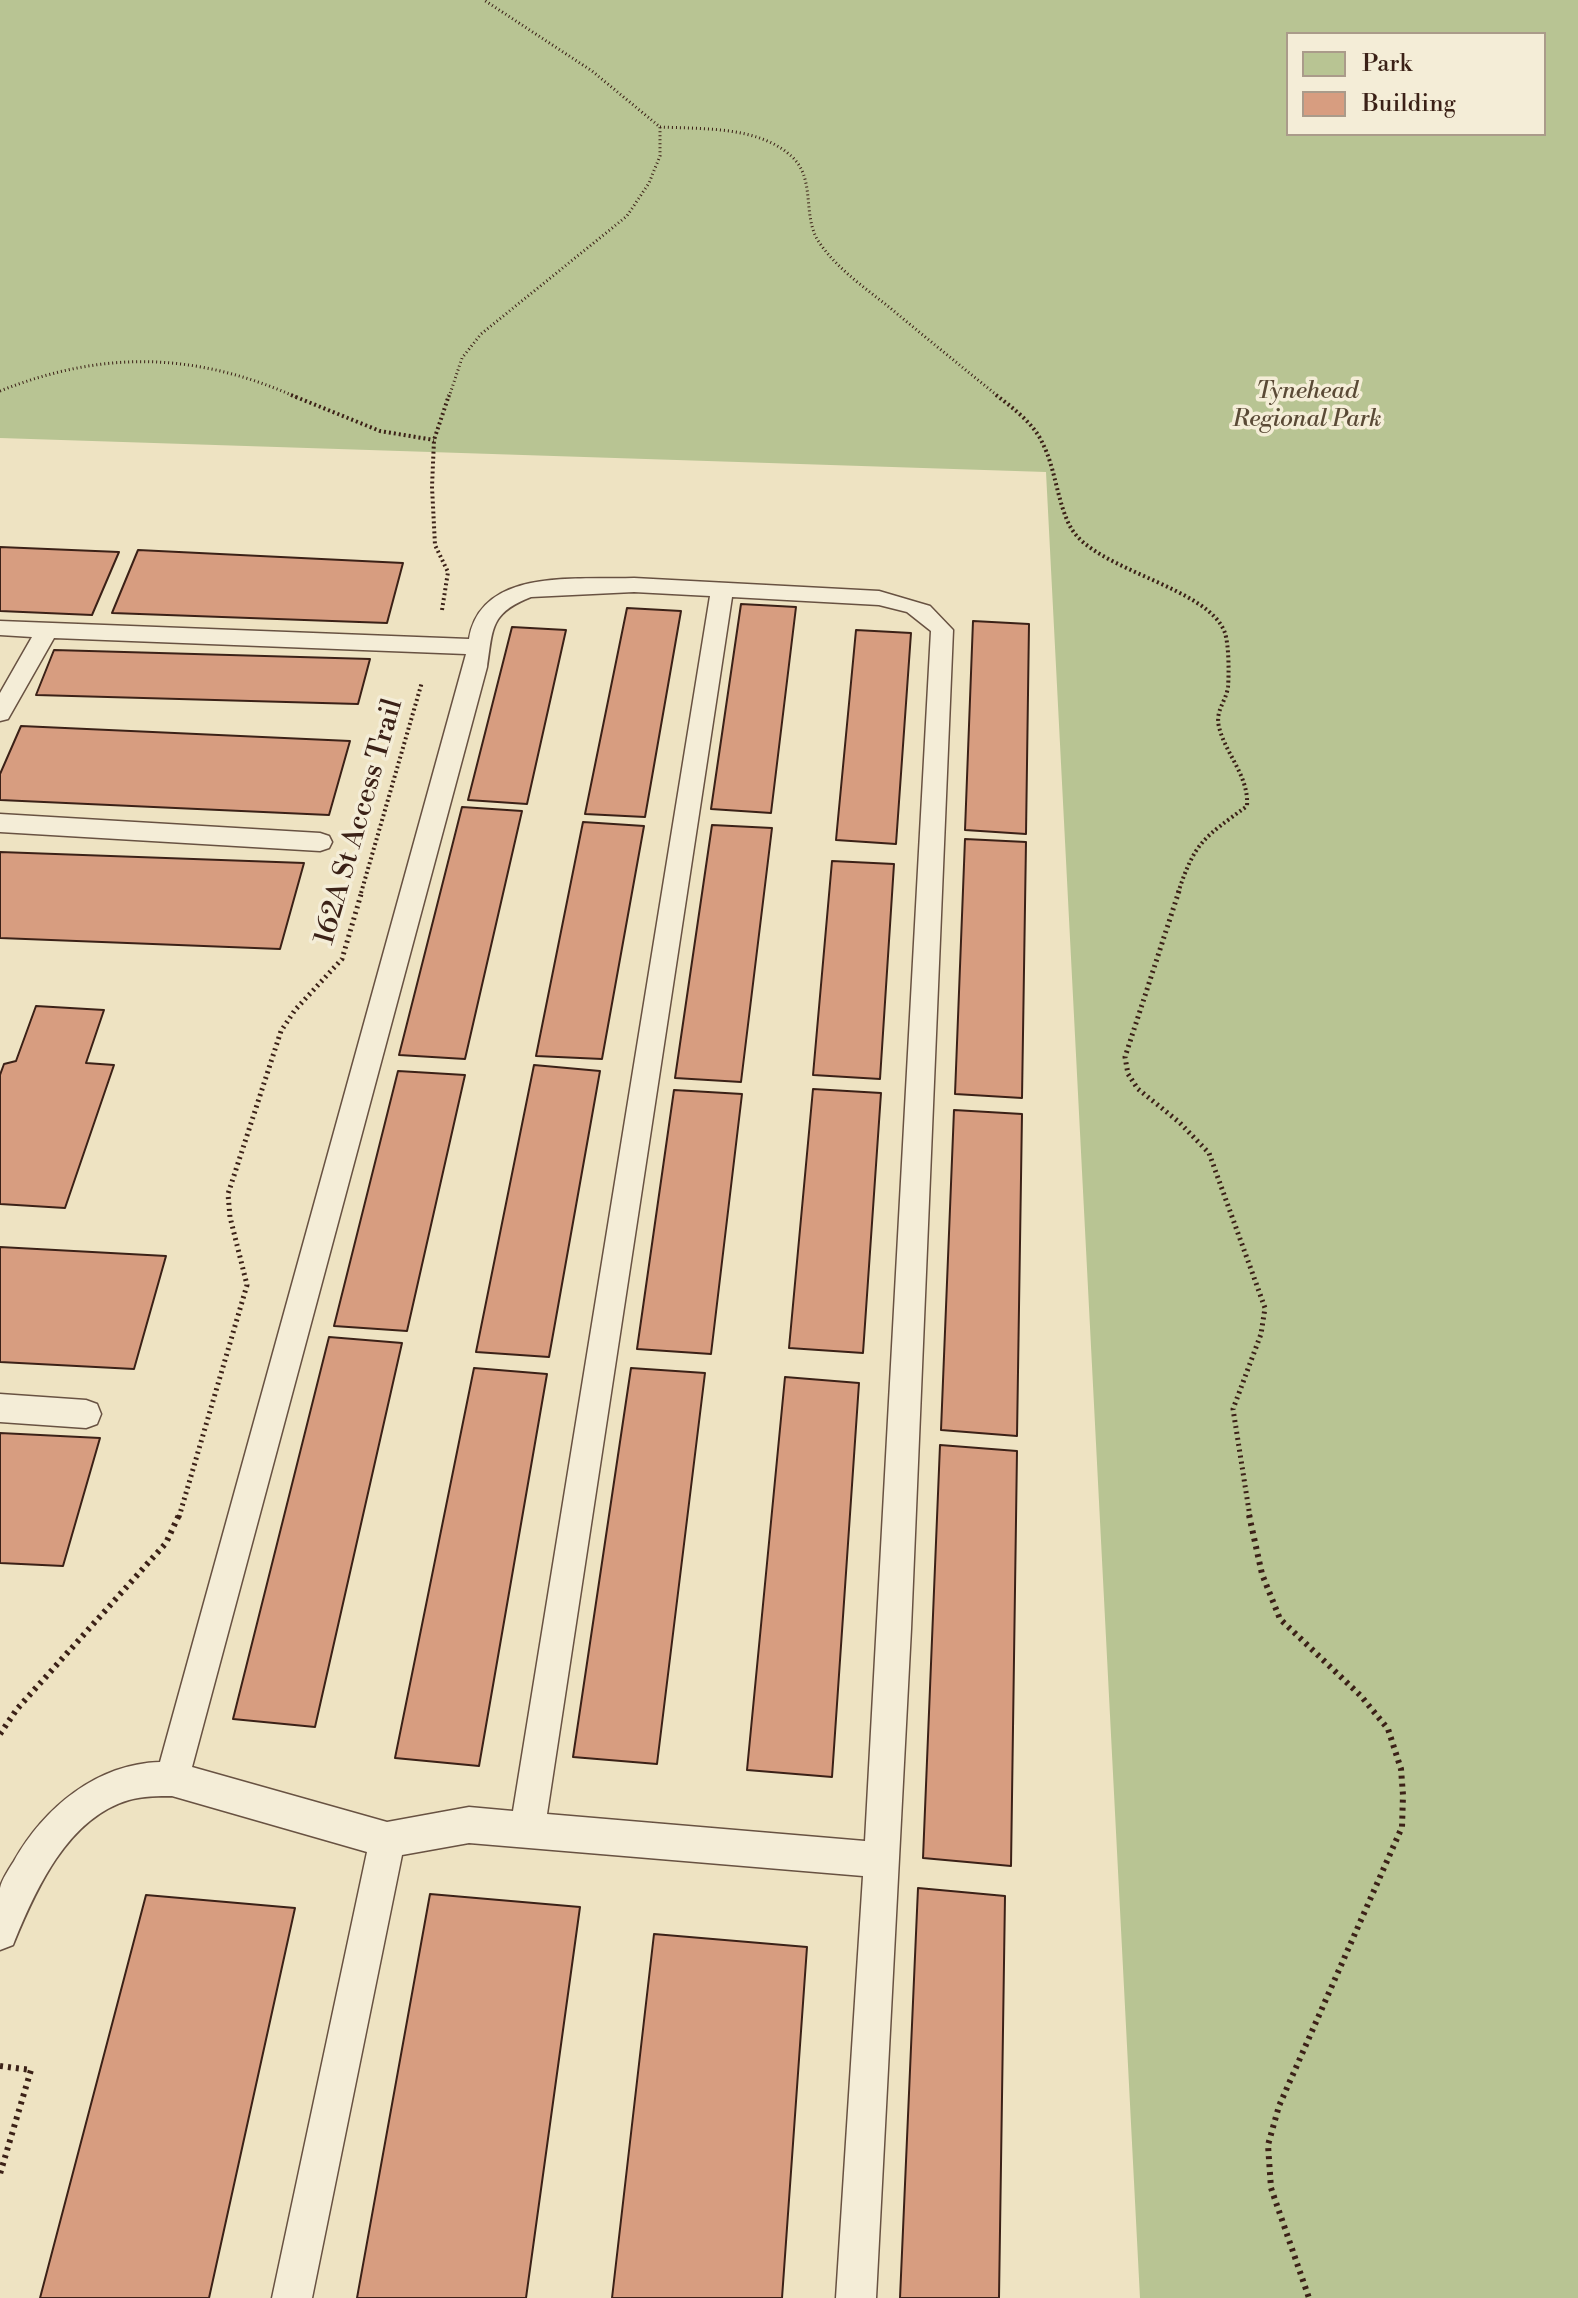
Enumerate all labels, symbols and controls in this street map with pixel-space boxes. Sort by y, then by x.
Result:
legend [1286,32,1546,136]
text: Park [1362,49,1412,79]
text: Building [1362,89,1456,119]
park label: Tynehead Regional Park [1233,378,1381,434]
street label: 162A St Access Trail [309,695,411,949]

